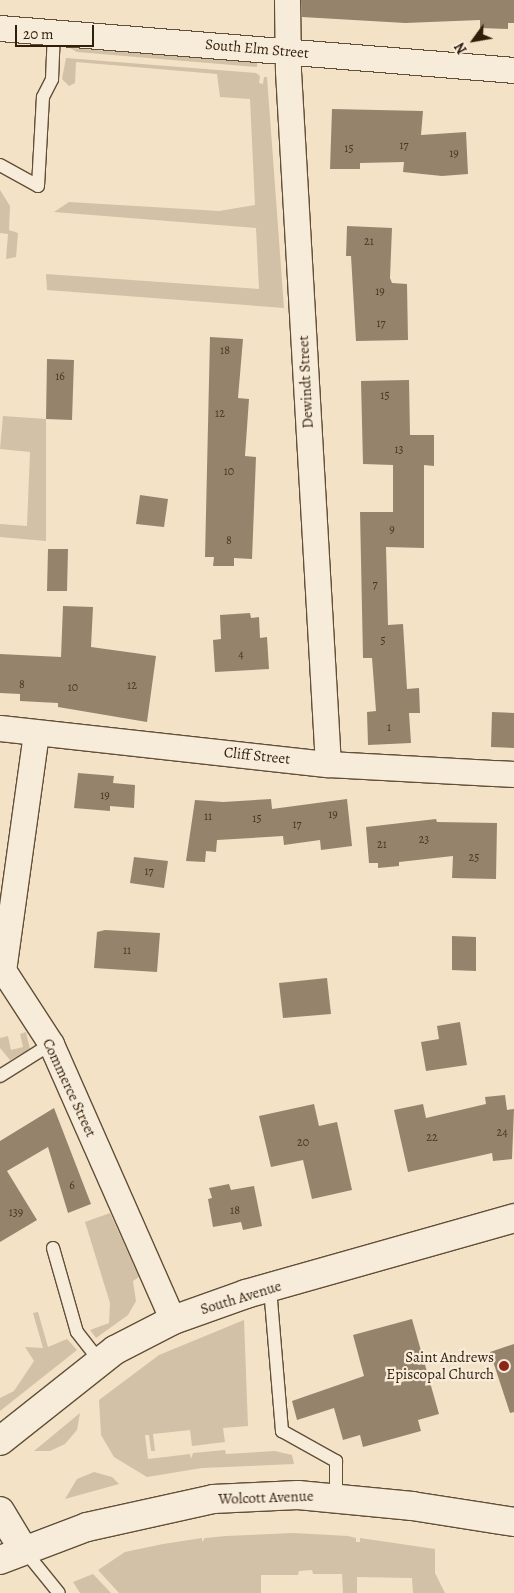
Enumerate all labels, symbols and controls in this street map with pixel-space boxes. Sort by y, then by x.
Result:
scale bar [18,15,96,47]
north arrow [449,15,499,65]
text: 20 m [23,24,54,44]
street label: South Elm Street [204,36,310,62]
text: N [450,39,472,58]
house number: 17 [399,139,409,153]
house number: 15 [344,142,354,156]
house number: 19 [449,147,459,161]
house number: 21 [364,235,374,249]
house number: 19 [375,285,385,299]
house number: 17 [376,317,386,331]
street label: Dewindt Street [295,335,317,429]
house number: 18 [220,344,230,358]
house number: 16 [55,370,65,384]
house number: 15 [380,389,390,403]
house number: 12 [215,407,225,421]
house number: 13 [394,443,404,457]
house number: 10 [224,465,234,479]
house number: 9 [389,523,395,537]
house number: 8 [226,534,232,548]
house number: 7 [372,578,378,592]
house number: 5 [380,634,386,648]
house number: 4 [238,648,244,662]
house number: 8 [19,678,25,692]
house number: 12 [127,679,137,693]
house number: 10 [68,681,78,695]
house number: 1 [387,721,391,735]
street label: Cliff Street [223,744,291,768]
house number: 19 [100,789,110,803]
house number: 19 [328,808,338,822]
house number: 11 [204,810,212,824]
house number: 15 [252,812,262,826]
house number: 17 [292,818,302,832]
house number: 23 [419,833,429,847]
house number: 21 [377,838,387,852]
house number: 25 [469,851,479,865]
house number: 17 [144,865,154,879]
house number: 11 [123,944,131,958]
street label: Commerce Street [38,1036,100,1140]
house number: 24 [496,1126,508,1140]
house number: 22 [426,1131,438,1145]
house number: 20 [297,1136,309,1150]
house number: 6 [69,1179,75,1193]
house number: 18 [230,1204,240,1218]
house number: 139 [9,1206,23,1220]
street label: South Avenue [198,1277,284,1319]
place label: Saint Andrews Episcopal Church [386,1348,494,1383]
marker: Saint Andrews Episcopal Church [498,1360,510,1372]
street label: Wolcott Avenue [218,1487,314,1509]

